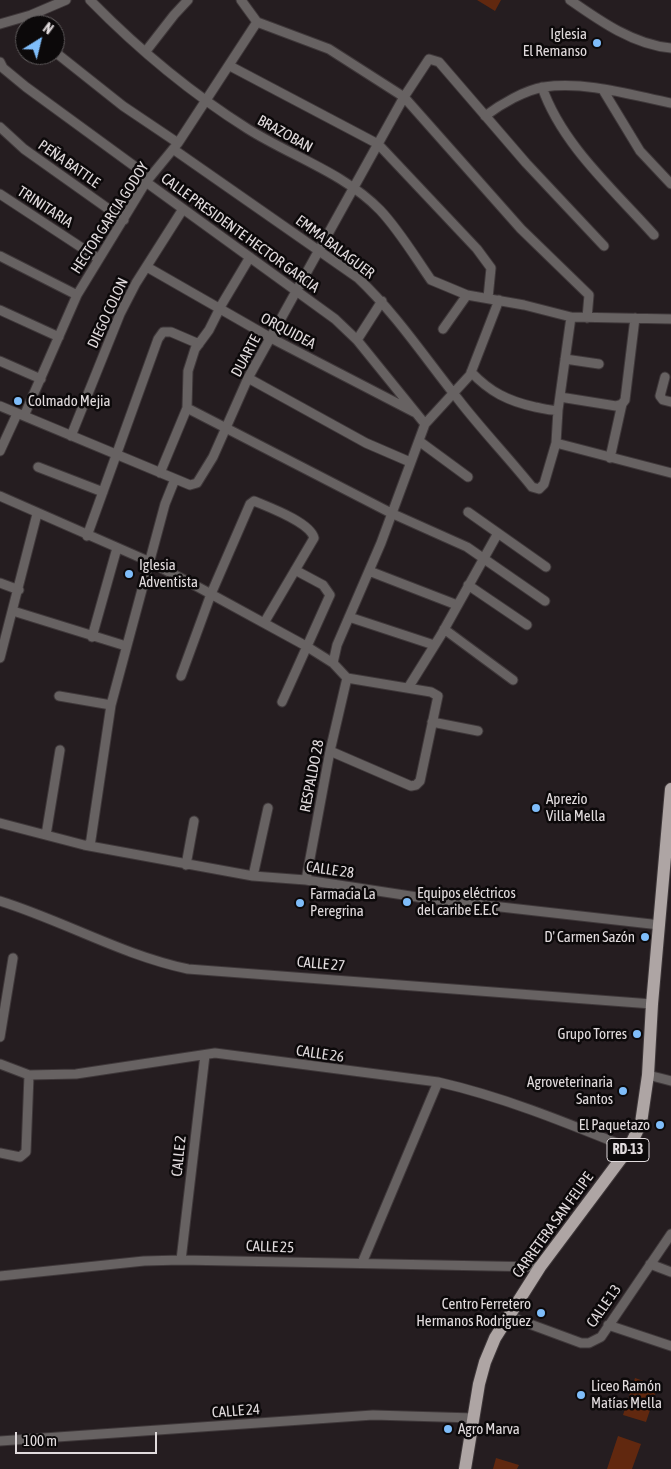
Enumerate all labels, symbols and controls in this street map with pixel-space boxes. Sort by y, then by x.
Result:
north arrow [15,15,65,65]
text: N [40,20,56,38]
place label: Iglesia El Remanso [523,25,587,60]
marker: Iglesia El Remanso [591,37,603,49]
street label: BRAZOBAN [254,111,316,157]
street label: PEÑA BATTLE [35,136,103,192]
street label: HECTOR GARCIA GODOY [67,159,153,277]
street label: CALLE PRESIDENTE HECTOR GARCIA [157,170,323,296]
street label: TRINITARIA [14,182,76,232]
street label: EMMA BALAGUER [292,211,378,283]
street label: DIEGO COLON [84,275,132,351]
street label: ORQUIDEA [257,309,319,353]
street label: DUARTE [227,332,265,380]
place label: Colmado Mejia [28,392,110,410]
marker: Colmado Mejia [12,395,24,407]
place label: Iglesia Adventista [139,556,198,591]
marker: Iglesia Adventista [123,568,135,580]
street label: RESPALDO 28 [296,738,328,814]
place label: Aprezio Villa Mella [546,790,606,825]
marker: Aprezio Villa Mella [530,802,542,814]
street label: CALLE 28 [305,858,355,882]
place label: Equipos eléctricos del caribe E.E.C [417,884,516,919]
place label: Farmacia La Peregrina [310,885,376,920]
marker: Equipos eléctricos del caribe E.E.C [401,896,413,908]
marker: Farmacia La Peregrina [294,897,306,909]
place label: D' Carmen Sazón [544,928,635,946]
marker: D' Carmen Sazón [639,931,651,943]
street label: CALLE 27 [296,953,346,975]
place label: Grupo Torres [557,1025,627,1043]
marker: Grupo Torres [631,1028,643,1040]
street label: CALLE 26 [295,1042,345,1066]
place label: Agroveterinaria Santos [527,1073,613,1108]
marker: Agroveterinaria Santos [617,1085,629,1097]
place label: El Paquetazo [579,1116,650,1134]
marker: El Paquetazo [654,1119,666,1131]
street label: CALLE 2 [168,1135,190,1177]
road number: RD-13 [607,1138,649,1162]
street label: CARRETERA SAN FELIPE [509,1169,597,1281]
street label: CALLE 25 [246,1237,294,1257]
street label: CALLE 13 [583,1281,625,1331]
place label: Centro Ferretero Hermanos Rodriguez [416,1295,531,1330]
marker: Centro Ferretero Hermanos Rodriguez [535,1307,547,1319]
place label: Liceo Ramón Matías Mella [591,1377,662,1412]
marker: Liceo Ramón Matías Mella [575,1389,587,1401]
street label: CALLE 24 [211,1400,261,1422]
place label: Agro Marva [458,1420,520,1438]
scale bar [18,1422,160,1454]
marker: Agro Marva [442,1423,454,1435]
text: 100 m [23,1432,57,1449]

